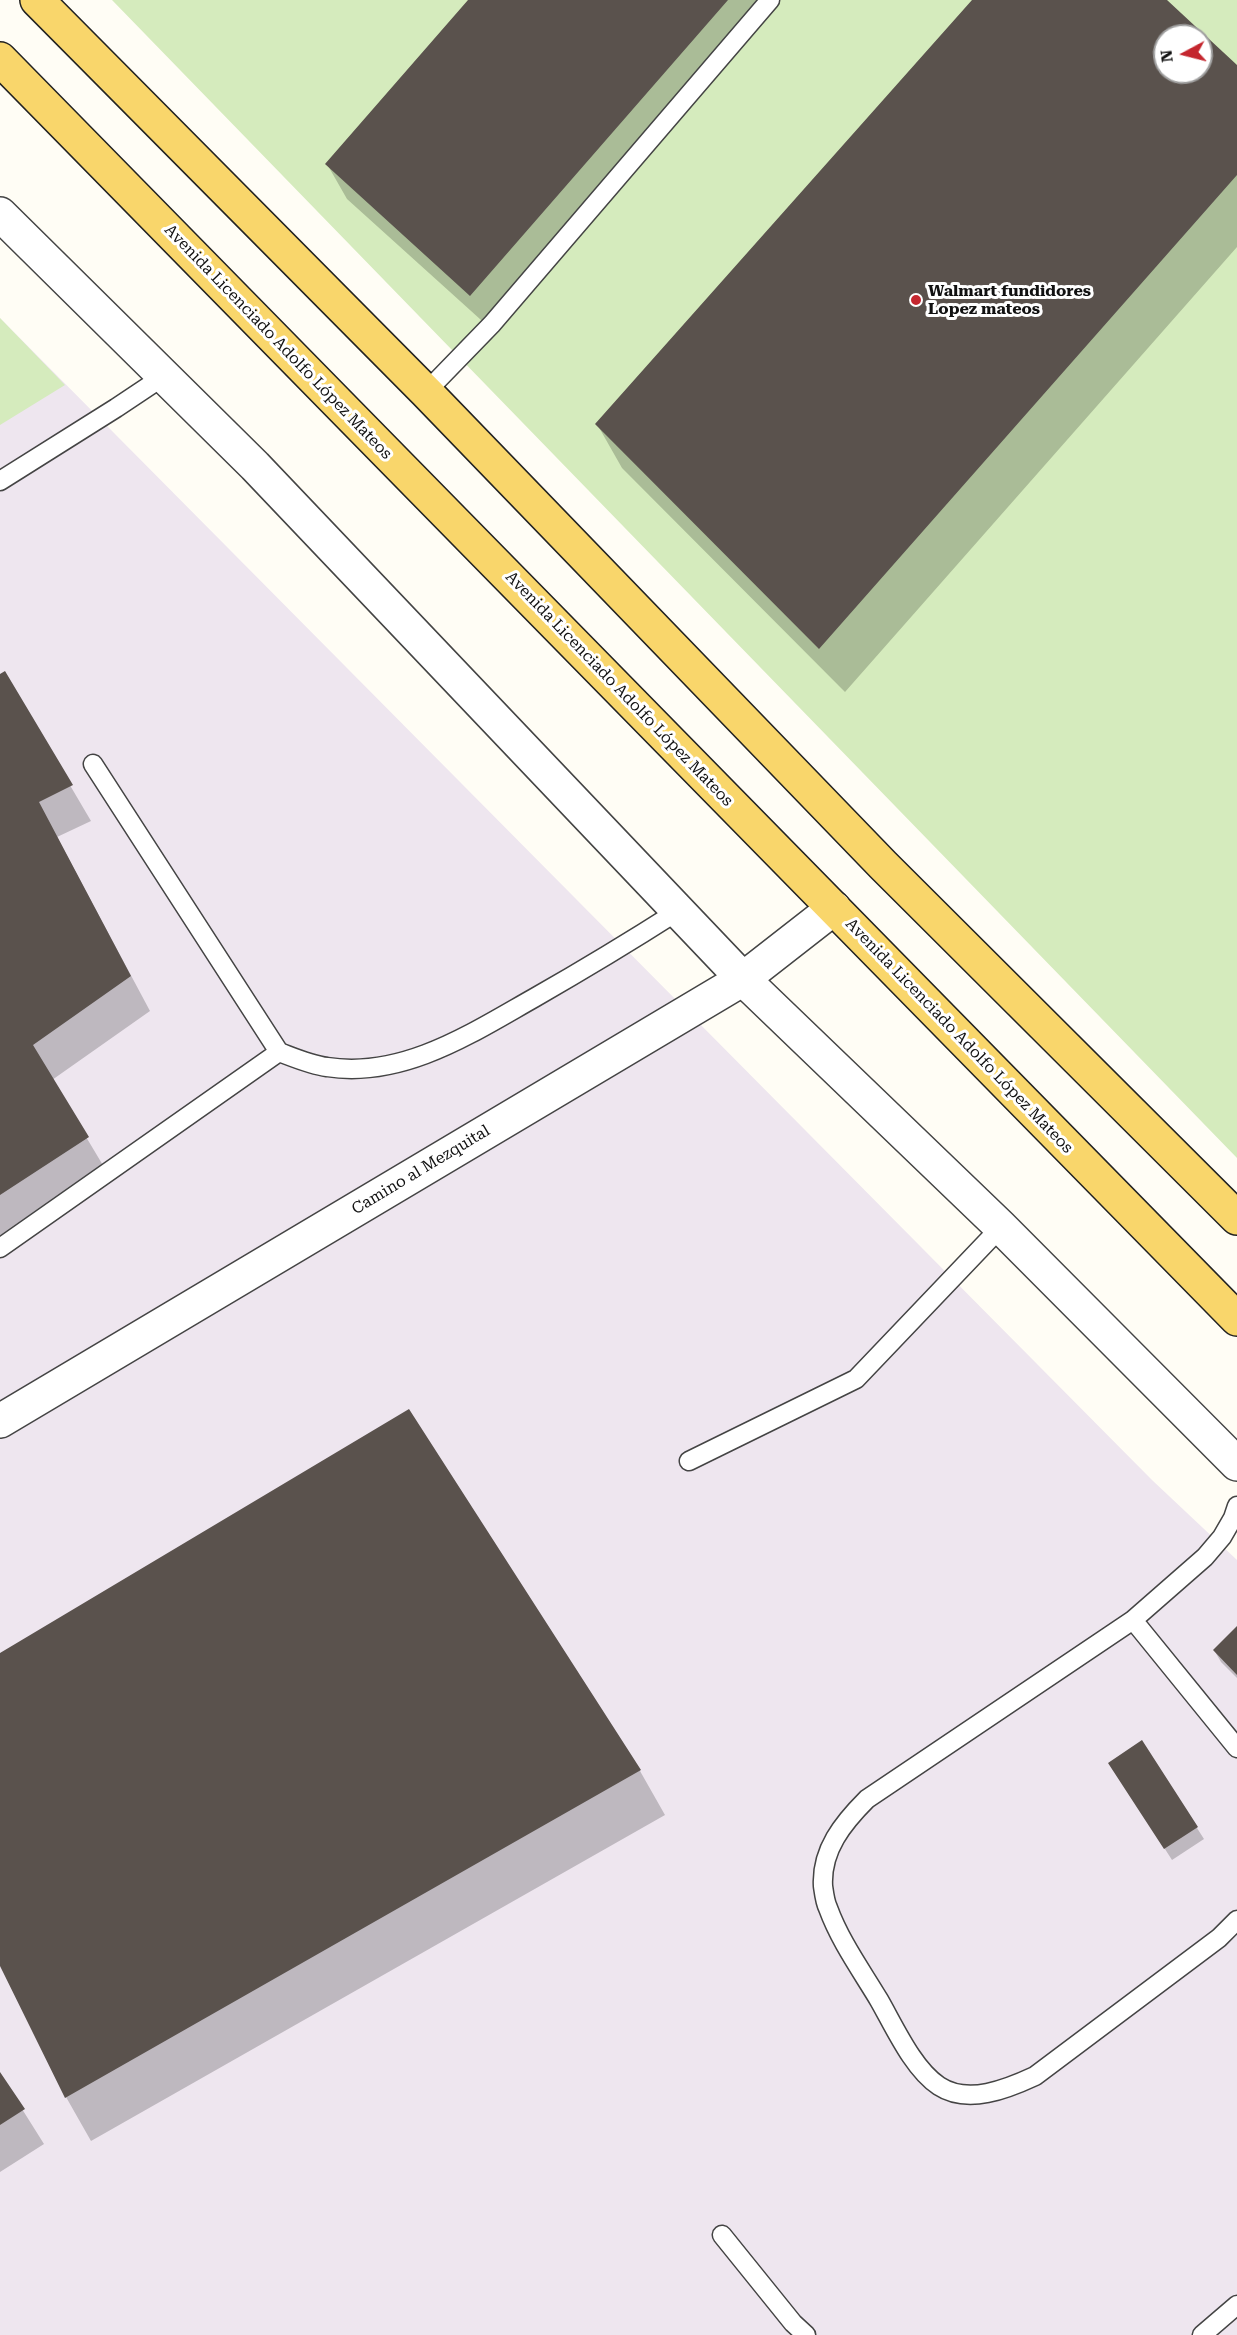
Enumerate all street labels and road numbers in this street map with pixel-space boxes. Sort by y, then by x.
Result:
street label: Avenida Licenciado Adolfo López Mateos [160,221,396,463]
street label: Avenida Licenciado Adolfo López Mateos [501,568,737,810]
street label: Avenida Licenciado Adolfo López Mateos [841,915,1077,1157]
street label: Camino al Mezquital [348,1121,494,1219]

